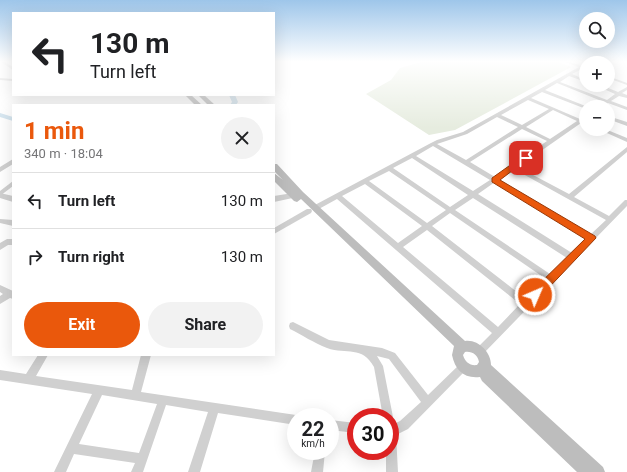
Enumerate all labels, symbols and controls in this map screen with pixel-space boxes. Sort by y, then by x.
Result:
map controls [579,12,615,136]
button: search [579,12,615,48]
text: 130 m [90,27,169,60]
icon: left [24,28,76,80]
button: + [579,56,615,92]
text: Turn left [90,61,156,82]
button: − [579,100,615,136]
text: 1 min [24,117,84,145]
button: close [221,117,263,159]
pin [509,141,543,175]
text: 340 m · 18:04 [24,146,103,161]
icon: arrive [515,147,537,169]
icon: left [24,190,46,212]
text: Turn left [58,192,115,210]
text: 130 m [221,192,263,210]
icon: right [24,246,46,268]
text: Turn right [58,248,124,266]
text: 130 m [221,248,263,266]
position arrow [514,274,556,316]
button: Exit [24,302,140,348]
button: Share [148,302,263,348]
speed limit sign: 30 [347,408,399,460]
text: 22 [302,417,324,441]
text: km/h [301,438,325,449]

